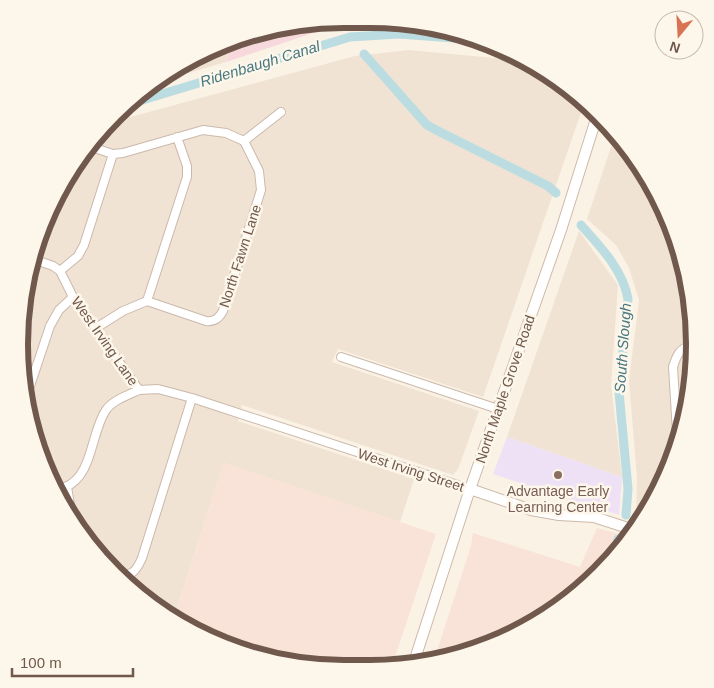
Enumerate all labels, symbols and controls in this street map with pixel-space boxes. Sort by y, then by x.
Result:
north arrow [654,10,704,60]
water label: Ridenbaugh Canal [198,37,322,90]
text: N [668,38,682,57]
street label: North Fawn Lane [216,202,264,310]
street label: West Irving Lane [68,293,142,389]
water label: South Slough [611,302,634,393]
street label: North Maple Grove Road [472,313,538,465]
street label: West Irving Street [356,445,466,495]
marker: Advantage Early Learning Center [552,469,564,481]
place label: Advantage Early Learning Center [507,483,609,515]
scale bar [12,646,134,678]
text: 100 m [20,654,62,671]

